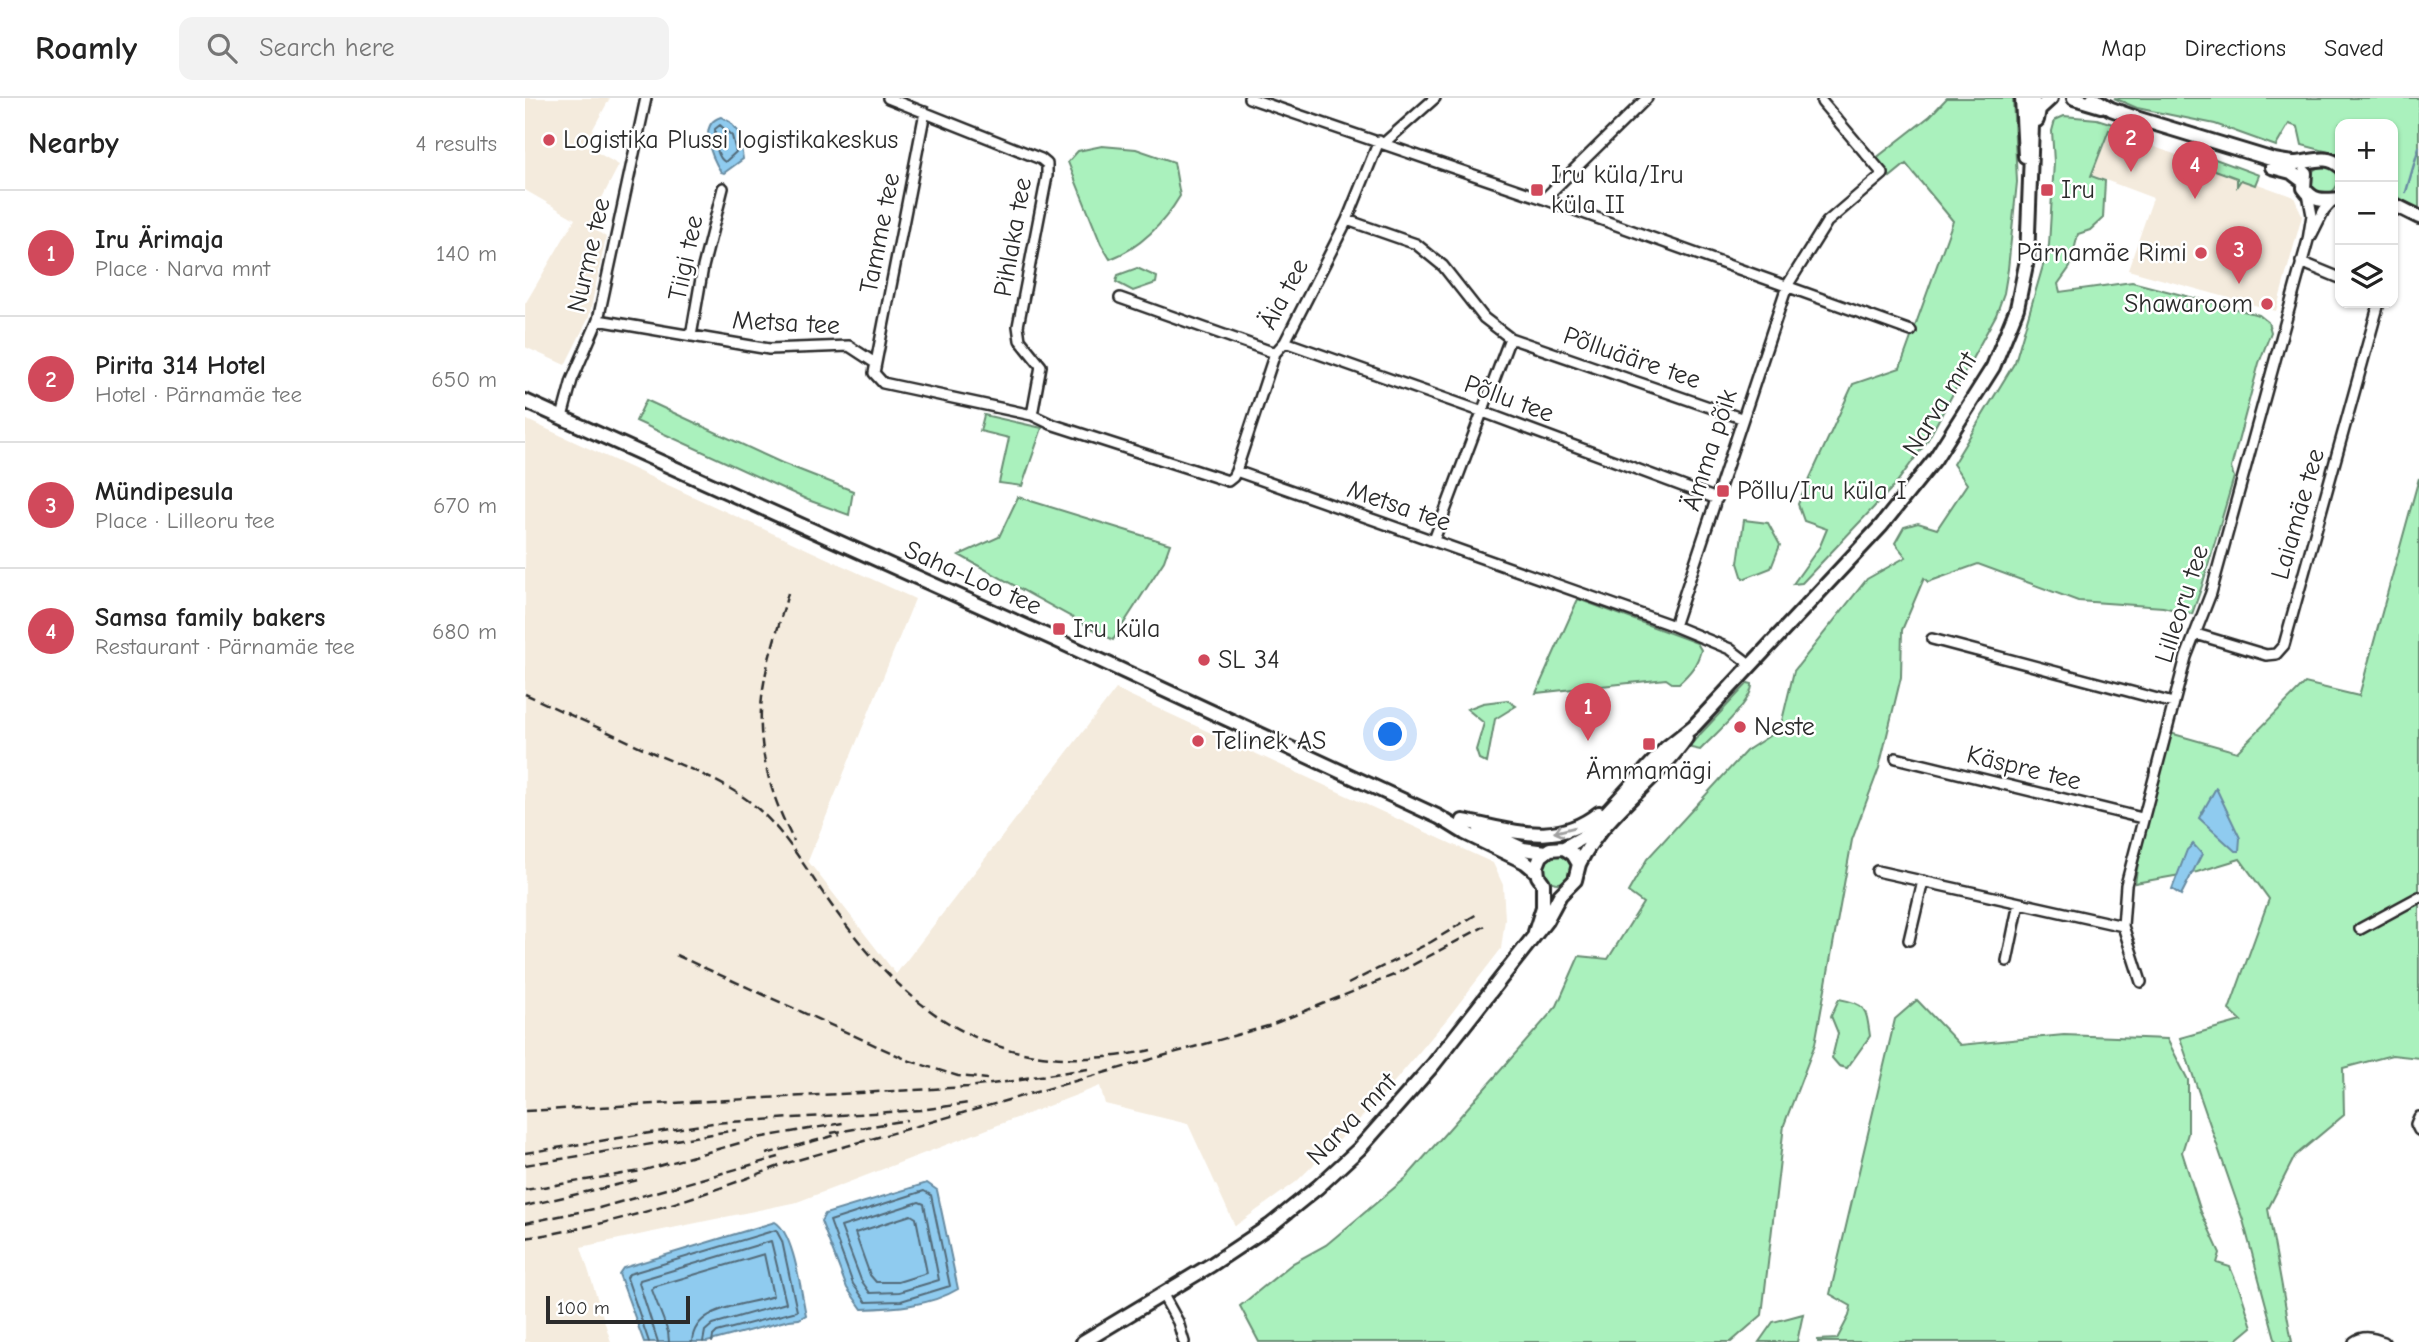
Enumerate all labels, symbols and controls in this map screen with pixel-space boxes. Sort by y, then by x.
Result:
search box [179,17,669,80]
text: Roamly [35,29,137,67]
icon: search [203,29,241,67]
text: Search here [259,33,395,63]
text: Map [2101,34,2147,62]
text: Directions [2185,34,2286,62]
text: Saved [2324,34,2384,62]
pin: 2 [2108,114,2154,172]
map controls [2335,119,2398,308]
button: + [2335,119,2398,182]
place label: Logistika Plussi logistikakeskus [563,125,898,155]
text: Nearby [28,126,119,161]
text: 4 results [415,130,497,157]
marker: Logistika Plussi logistikakeskus [541,132,557,148]
pin: 4 [2172,141,2218,199]
place label: Iru küla/Iru küla II [1551,160,1684,220]
street label: Tamme tee [854,170,906,296]
street label: Pihlaka tee [988,175,1038,299]
place label: Iru [2061,175,2095,205]
marker: Iru küla/Iru küla II [1529,182,1545,198]
marker: Iru [2039,182,2055,198]
button: − [2335,182,2398,245]
street label: Nurme tee [561,195,617,315]
street label: Tiigi tee [662,213,710,303]
text: Iru Ärimaja [95,225,224,255]
pin: 3 [2216,226,2262,284]
place label: Pärnamäe Rimi [2017,238,2187,268]
text: 1 [46,240,56,267]
text: 140 m [436,240,497,267]
marker: Pärnamäe Rimi [2193,245,2209,261]
button: layers [2335,245,2398,308]
street label: Äia tee [1253,253,1315,335]
text: Place · Narva mnt [95,255,270,282]
place label: Shawaroom [2124,289,2253,319]
marker: Shawaroom [2259,296,2275,312]
street label: Metsa tee [731,305,841,341]
street label: Põlluääre tee [1560,321,1704,395]
street label: Narva mnt [1896,345,1984,461]
text: Pirita 314 Hotel [95,351,266,381]
text: 2 [45,366,57,393]
text: 650 m [431,366,497,393]
street label: Põllu tee [1460,369,1558,429]
text: Hotel · Pärnamäe tee [95,381,302,408]
street label: Ämma põik [1676,385,1744,515]
street label: Laiamäe tee [2265,445,2331,583]
street label: Metsa tee [1343,474,1455,538]
place label: Põllu/Iru küla I [1737,476,1907,506]
text: Mündipesula [95,477,234,507]
marker: Põllu/Iru küla I [1715,483,1731,499]
text: 3 [45,492,57,519]
text: 670 m [433,492,497,519]
text: Place · Lilleoru tee [95,507,275,534]
street label: Saha-Loo tee [900,534,1046,622]
street label: Lilleoru tee [2149,541,2215,667]
text: Samsa family bakers [95,603,325,633]
place label: Iru küla [1073,614,1160,644]
text: 4 [46,618,56,645]
text: 680 m [432,618,497,645]
marker: Iru küla [1051,621,1067,637]
text: Restaurant · Pärnamäe tee [95,633,355,660]
place label: SL 34 [1218,645,1280,675]
marker: SL 34 [1196,652,1212,668]
pin: 1 [1565,683,1611,741]
place label: Neste [1754,712,1815,742]
your location [1373,717,1407,751]
marker: Neste [1732,719,1748,735]
place label: Telinek AS [1212,726,1326,756]
marker: Telinek AS [1190,733,1206,749]
marker: Ämmamägi [1641,736,1657,752]
street label: Käspre tee [1964,739,2084,797]
place label: Ämmamägi [1586,756,1712,786]
one-way arrow [1553,824,1576,838]
street label: Narva mnt [1301,1066,1404,1171]
scale bar [546,1293,689,1325]
text: 100 m [557,1297,610,1319]

